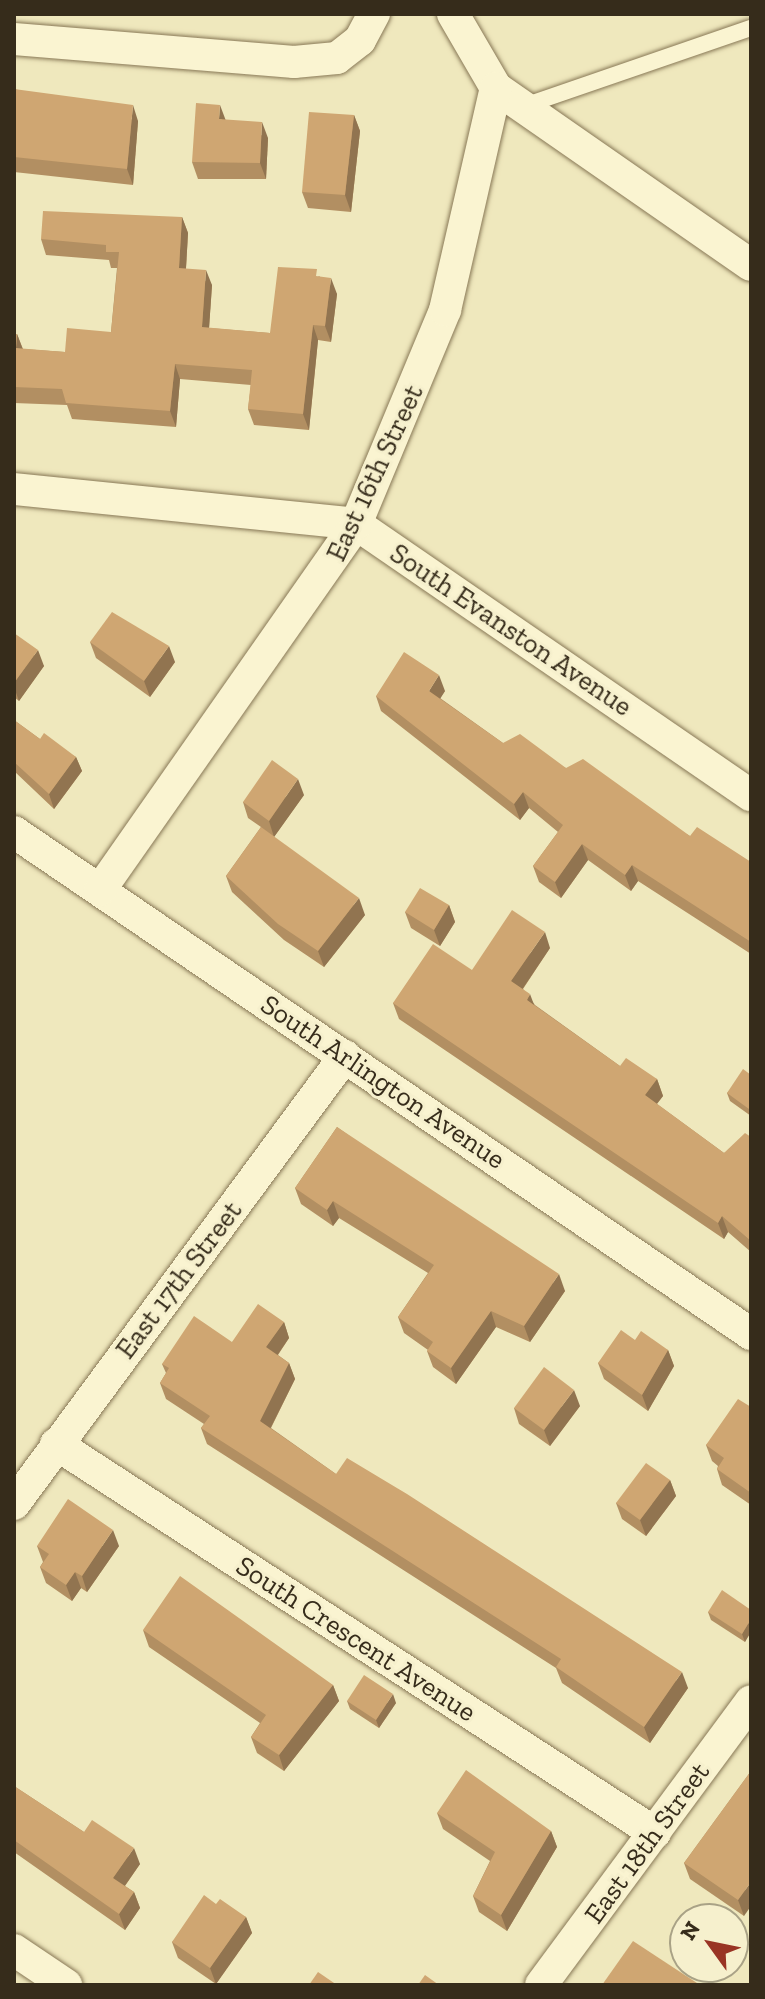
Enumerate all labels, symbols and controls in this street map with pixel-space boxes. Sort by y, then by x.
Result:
street label: East 16th Street [319,379,431,567]
street label: South Evanston Avenue [383,536,639,724]
street label: South Arlington Avenue [254,987,512,1177]
street label: East 17th Street [109,1195,249,1365]
street label: South Crescent Avenue [229,1549,483,1729]
street label: East 18th Street [577,1756,717,1930]
north arrow [669,1903,749,1983]
text: N [674,1916,706,1945]

